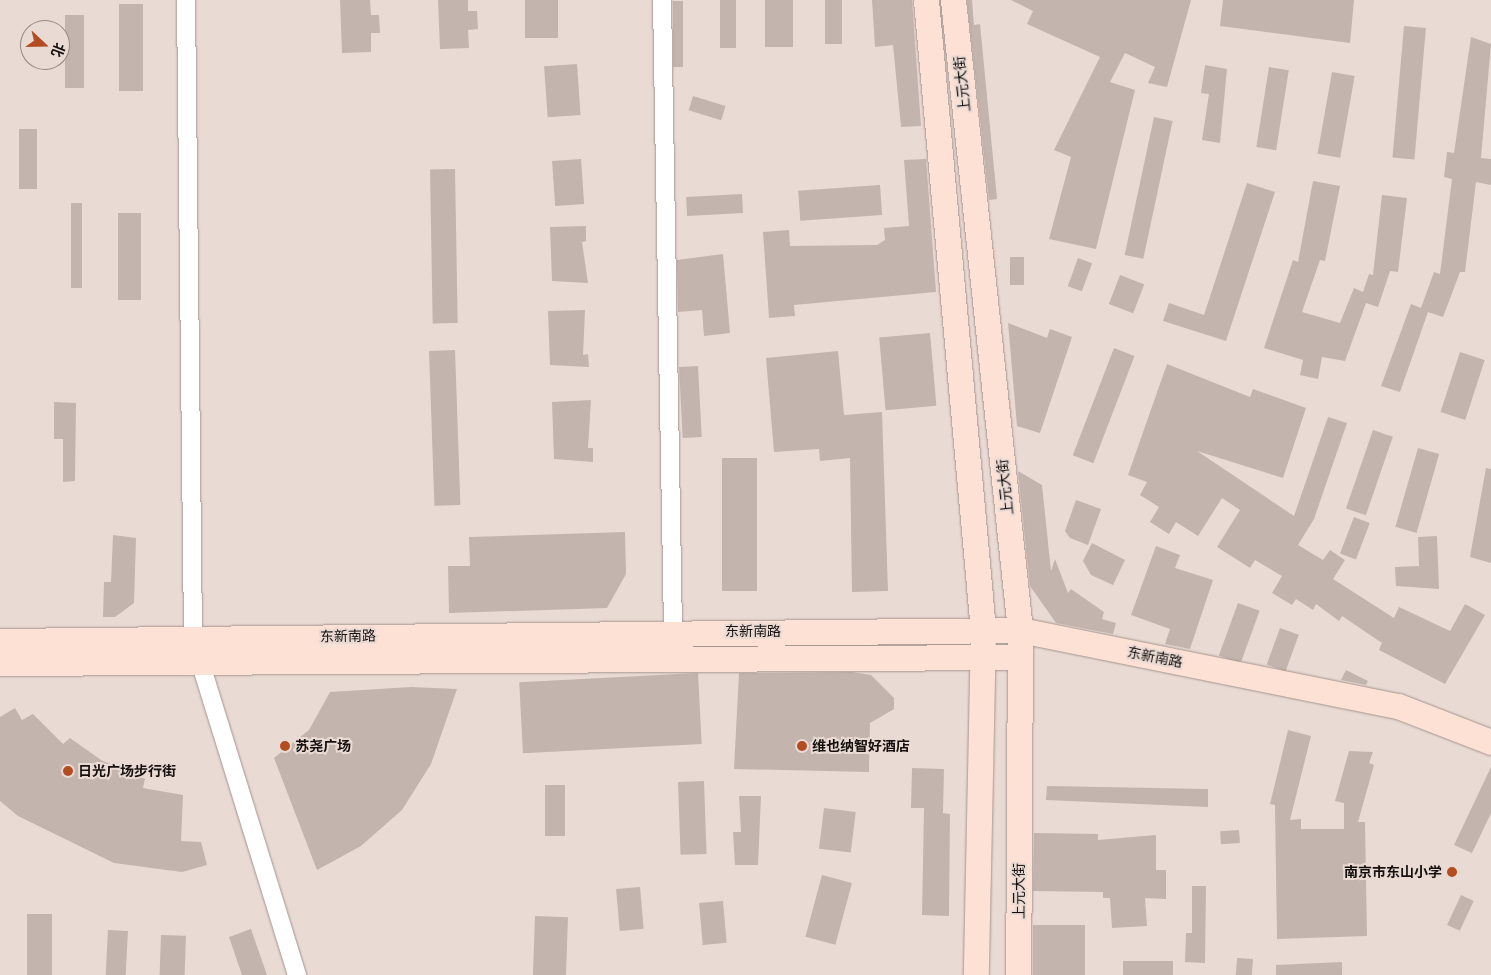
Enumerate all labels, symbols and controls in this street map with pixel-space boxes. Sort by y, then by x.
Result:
north arrow [20,20,70,70]
text: 北 [48,41,68,59]
street label: 上元大街 [951,55,973,113]
street label: 上元大街 [994,458,1016,516]
street label: 东新南路 [725,623,781,639]
street label: 东新南路 [320,627,376,645]
street label: 东新南路 [1126,643,1184,671]
place label: 苏尧广场 [295,738,351,754]
place label: 维也纳智好酒店 [812,738,910,754]
marker: 苏尧广场 [279,740,291,752]
marker: 维也纳智好酒店 [796,740,808,752]
place label: 日光广场步行街 [78,763,176,779]
marker: 日光广场步行街 [62,765,74,777]
street label: 上元大街 [1011,863,1027,919]
place label: 南京市东山小学 [1344,864,1442,880]
marker: 南京市东山小学 [1446,866,1458,878]

